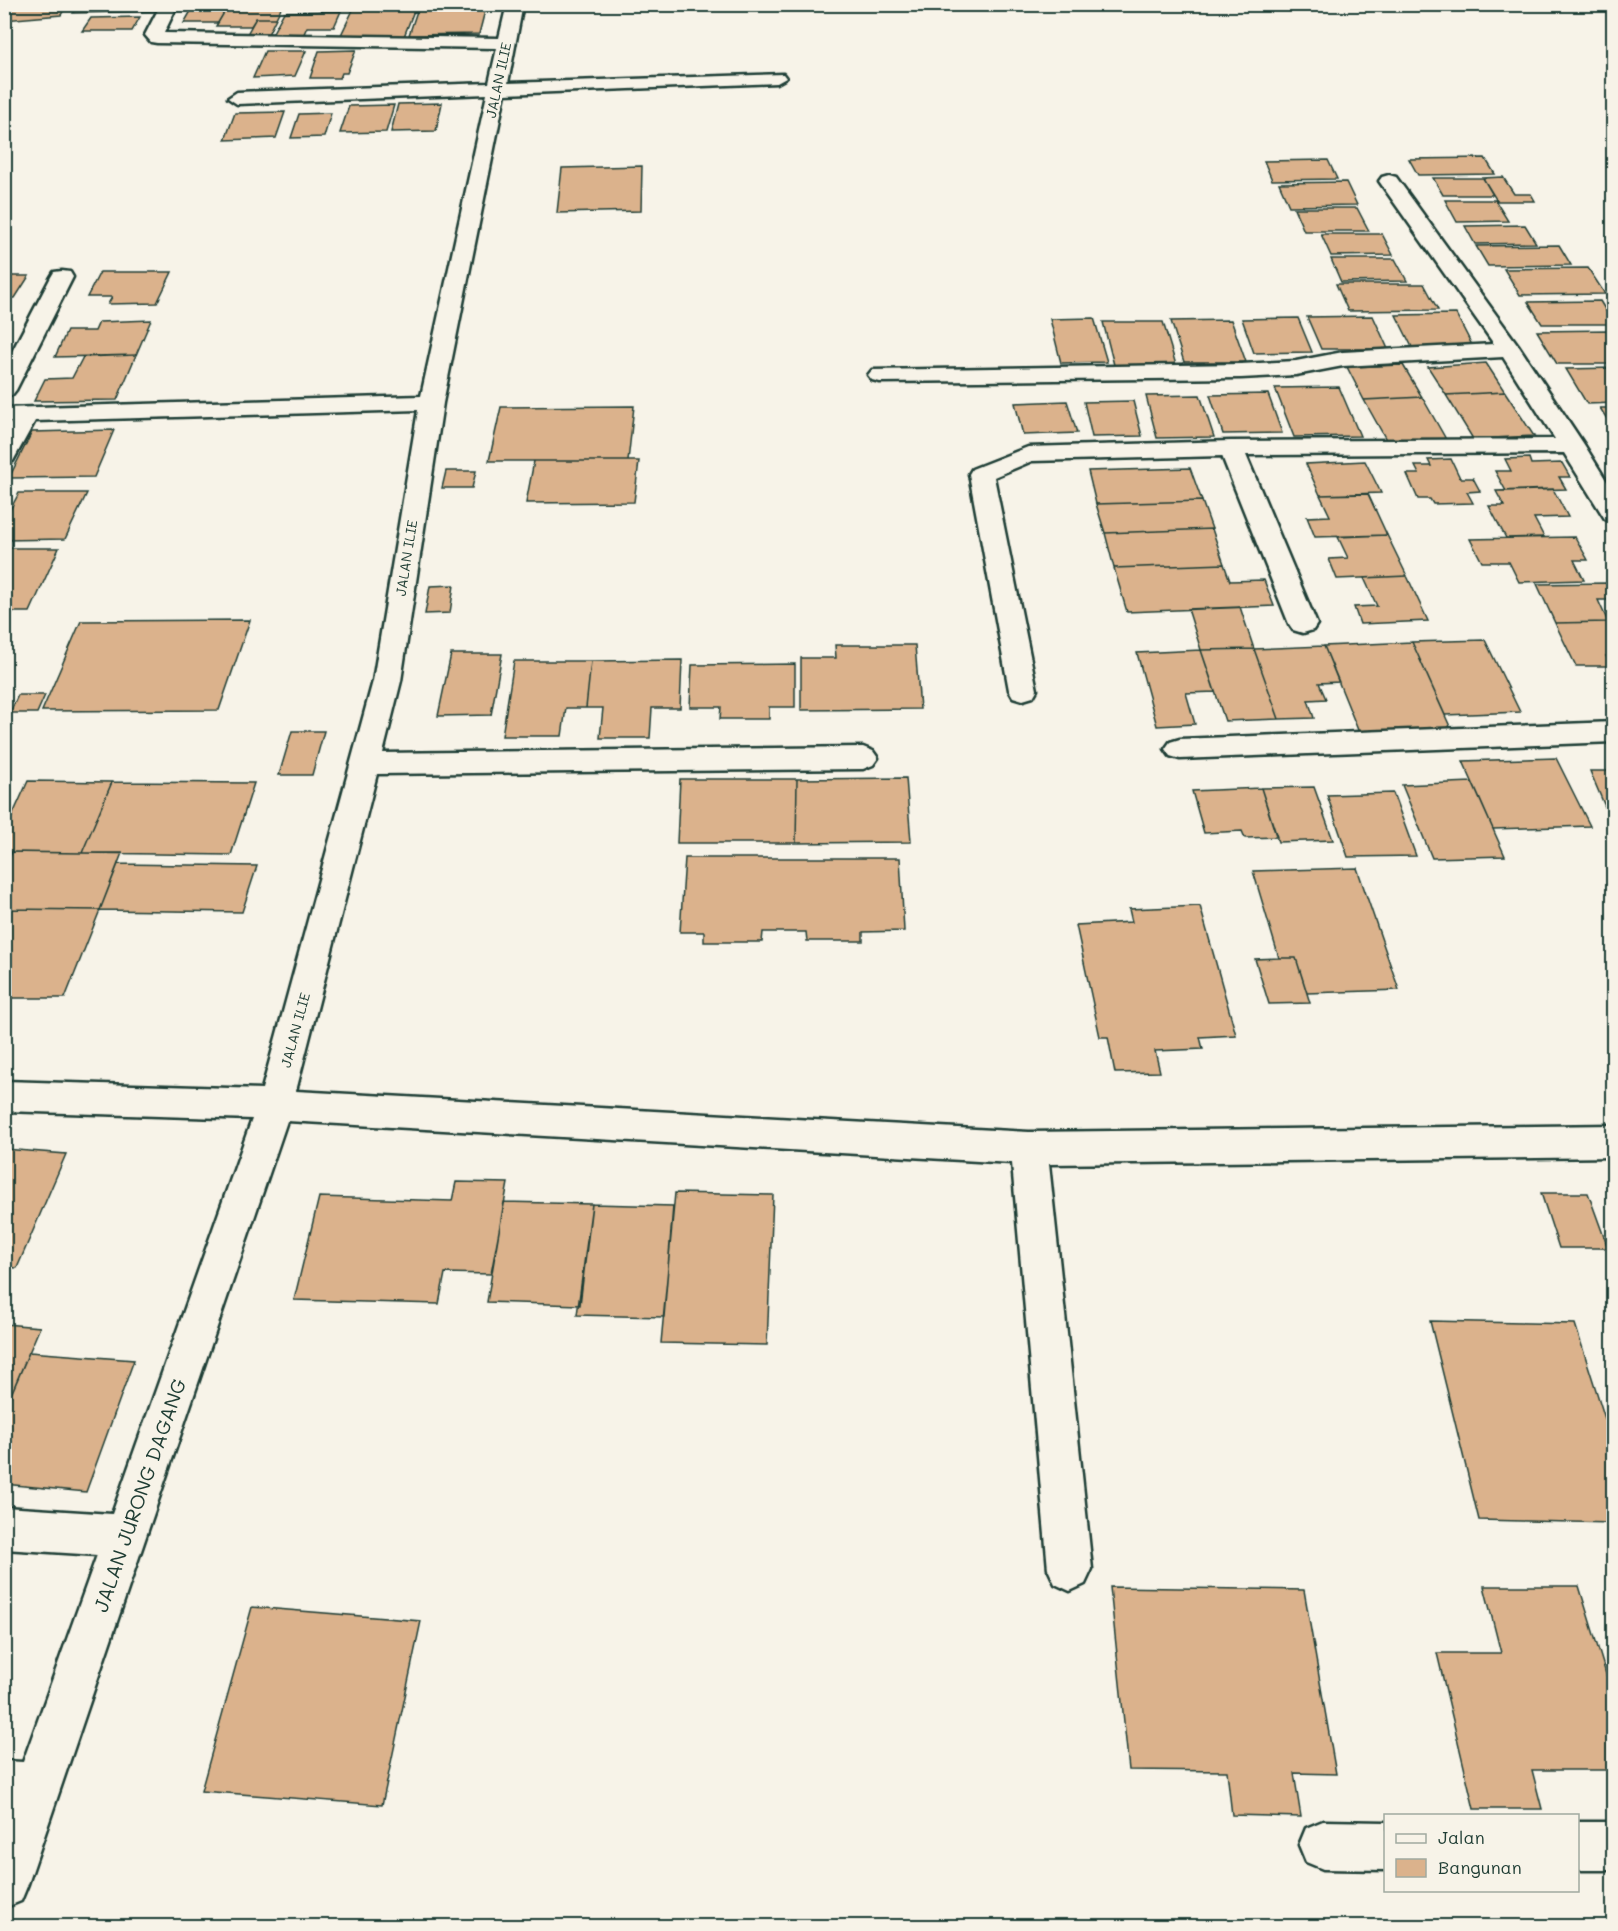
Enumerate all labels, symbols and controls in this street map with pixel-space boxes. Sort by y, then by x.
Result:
street label: JALAN ILIE [481,40,515,120]
street label: JALAN ILIE [391,519,421,597]
street label: JALAN ILIE [276,990,314,1070]
street label: JALAN JURONG DAGANG [87,1375,191,1615]
legend [1384,1814,1579,1892]
text: Jalan [1438,1825,1485,1849]
text: Bangunan [1438,1855,1522,1879]

